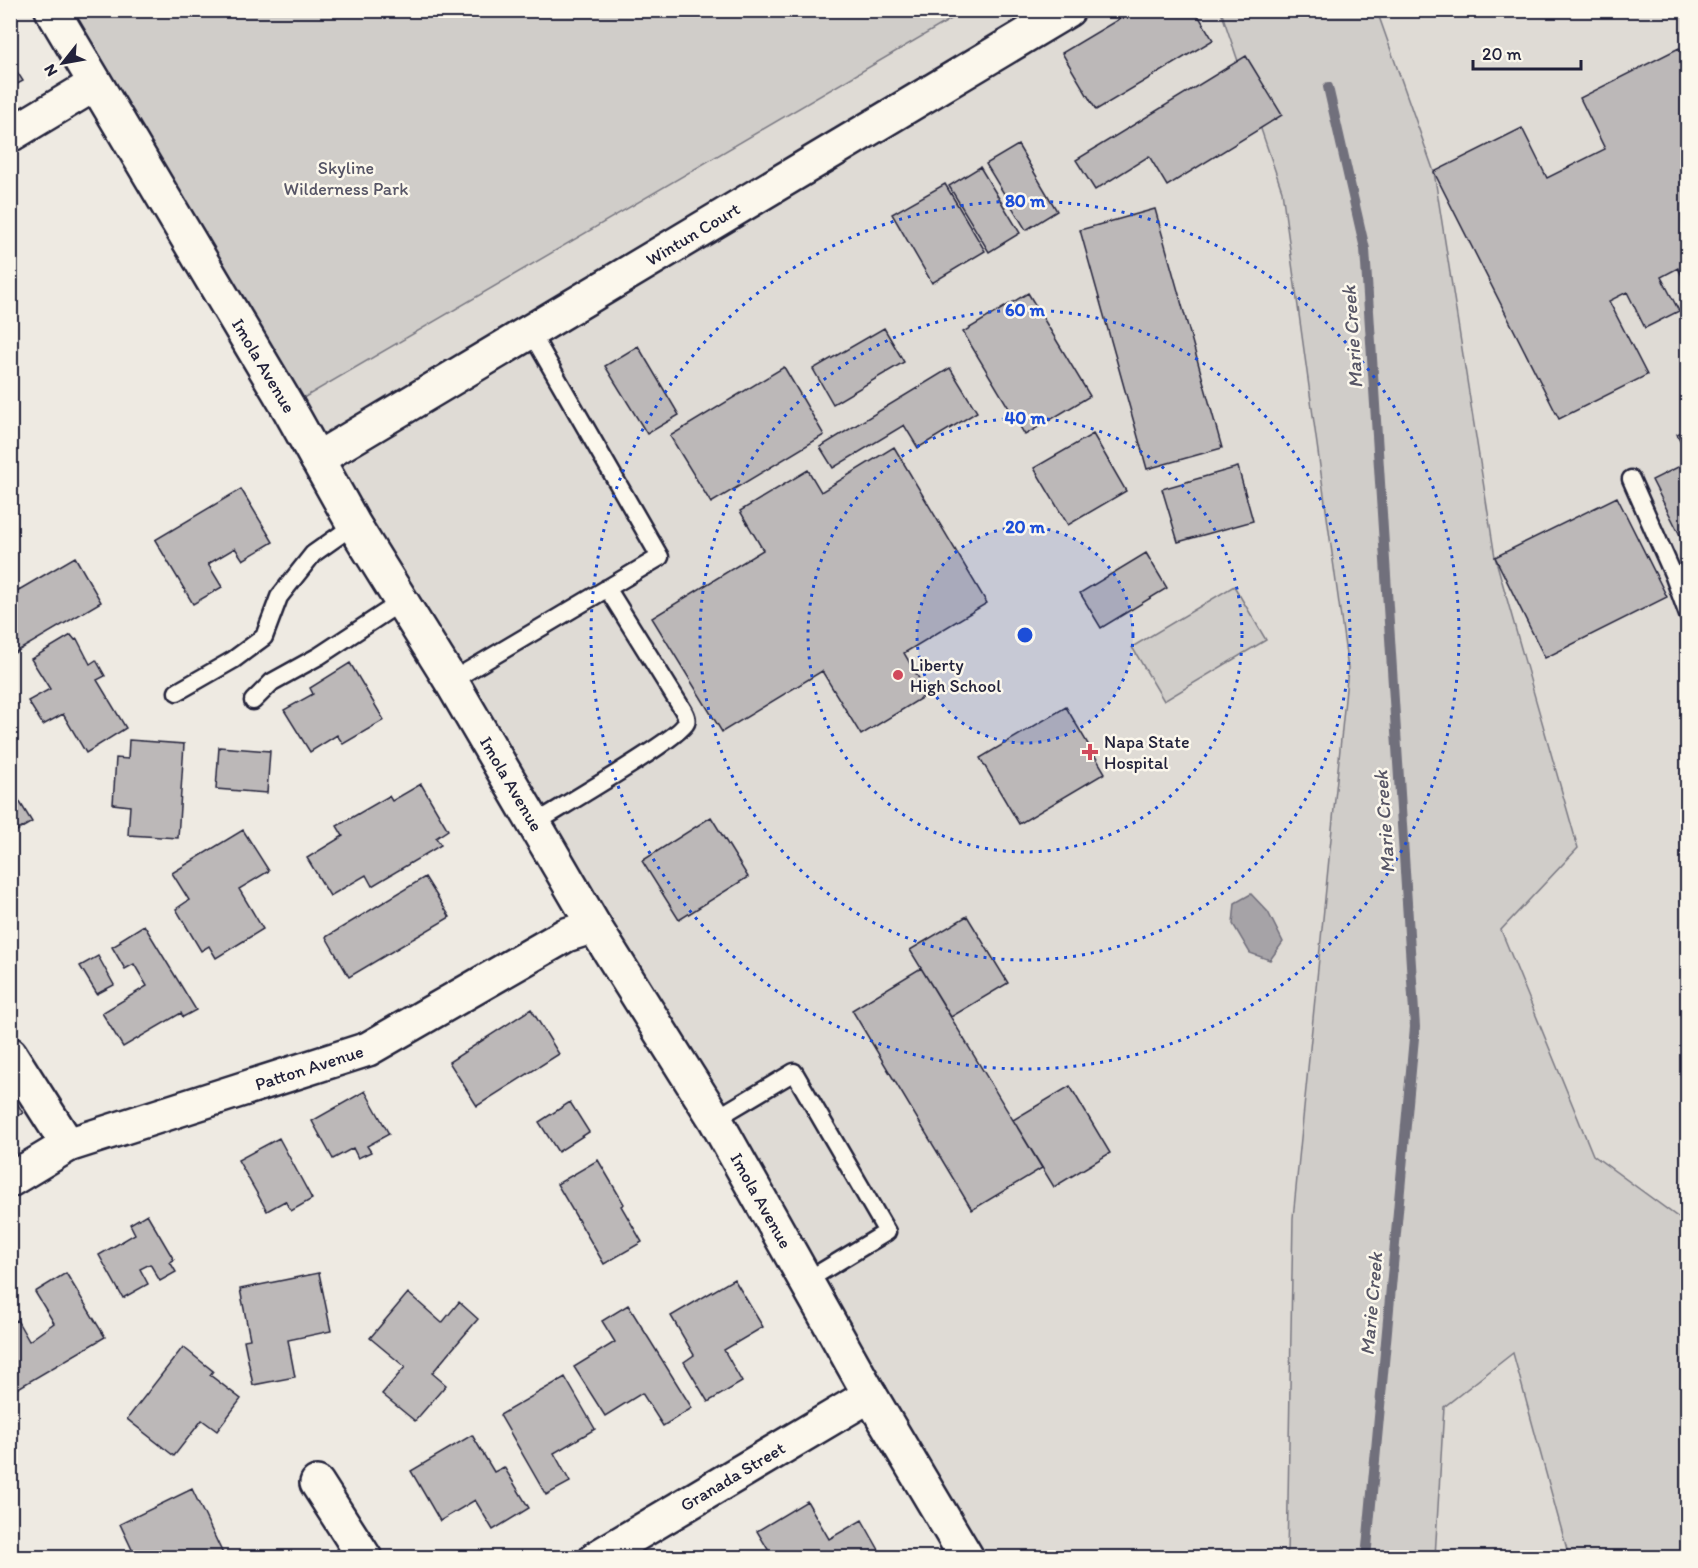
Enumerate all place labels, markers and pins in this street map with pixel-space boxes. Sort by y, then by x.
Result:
centre of rings [1015,625,1035,645]
place label: Liberty High School [910,654,1001,697]
marker: Liberty High School [891,668,905,682]
place label: Napa State Hospital [1104,731,1190,774]
marker: Napa State Hospital [1081,743,1099,761]

